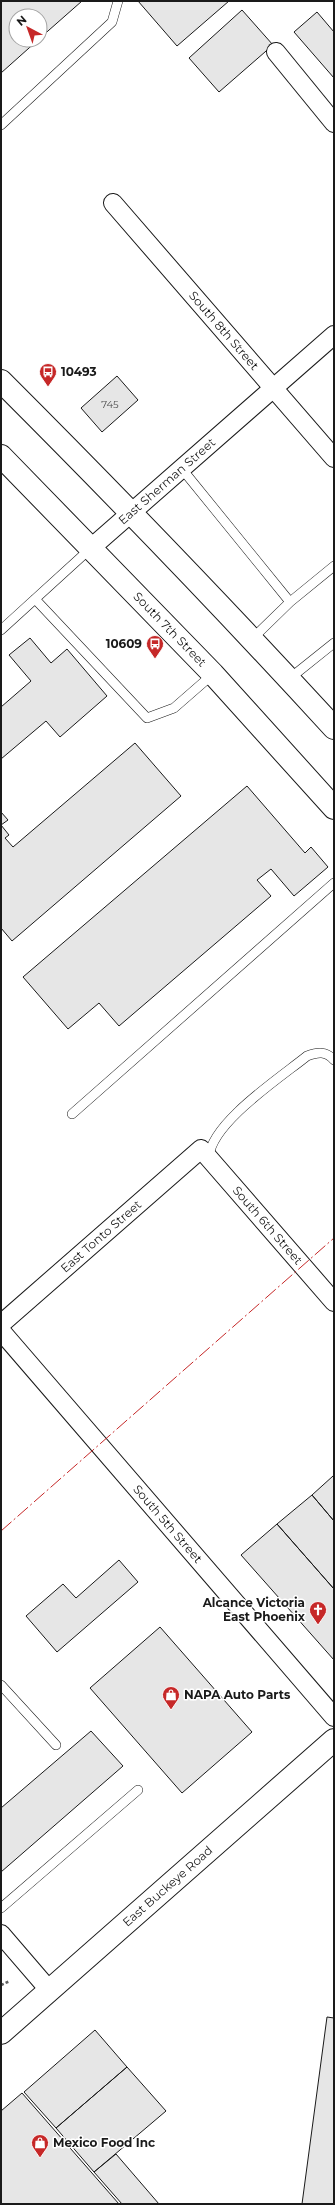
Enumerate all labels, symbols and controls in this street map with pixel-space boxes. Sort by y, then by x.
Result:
north arrow [8,8,48,48]
text: N [13,12,29,29]
street label: South 8th Street [186,288,262,373]
bus stop icon: 10493 [38,362,58,387]
place label: 10493 [61,364,97,379]
house number: 745 [101,398,119,411]
street label: East Sherman Street [115,435,218,528]
street label: South 7th Street [130,589,210,670]
bus stop icon: 10609 [145,634,165,659]
place label: 10609 [106,636,142,651]
street label: South 6th Street [230,1183,306,1267]
street label: East Tonto Street [57,1197,144,1275]
street label: South 5th Street [130,1482,206,1566]
place label: Alcance Victoria East Phoenix [202,1595,306,1624]
church icon: Alcance Victoria East Phoenix [308,1600,328,1625]
shop icon: NAPA Auto Parts [161,1685,181,1710]
place label: NAPA Auto Parts [184,1687,291,1702]
street label: East Buckeye Road [119,1842,215,1930]
shop icon: Mexico Food Inc [30,2133,50,2158]
place label: Mexico Food Inc [53,2135,155,2150]

